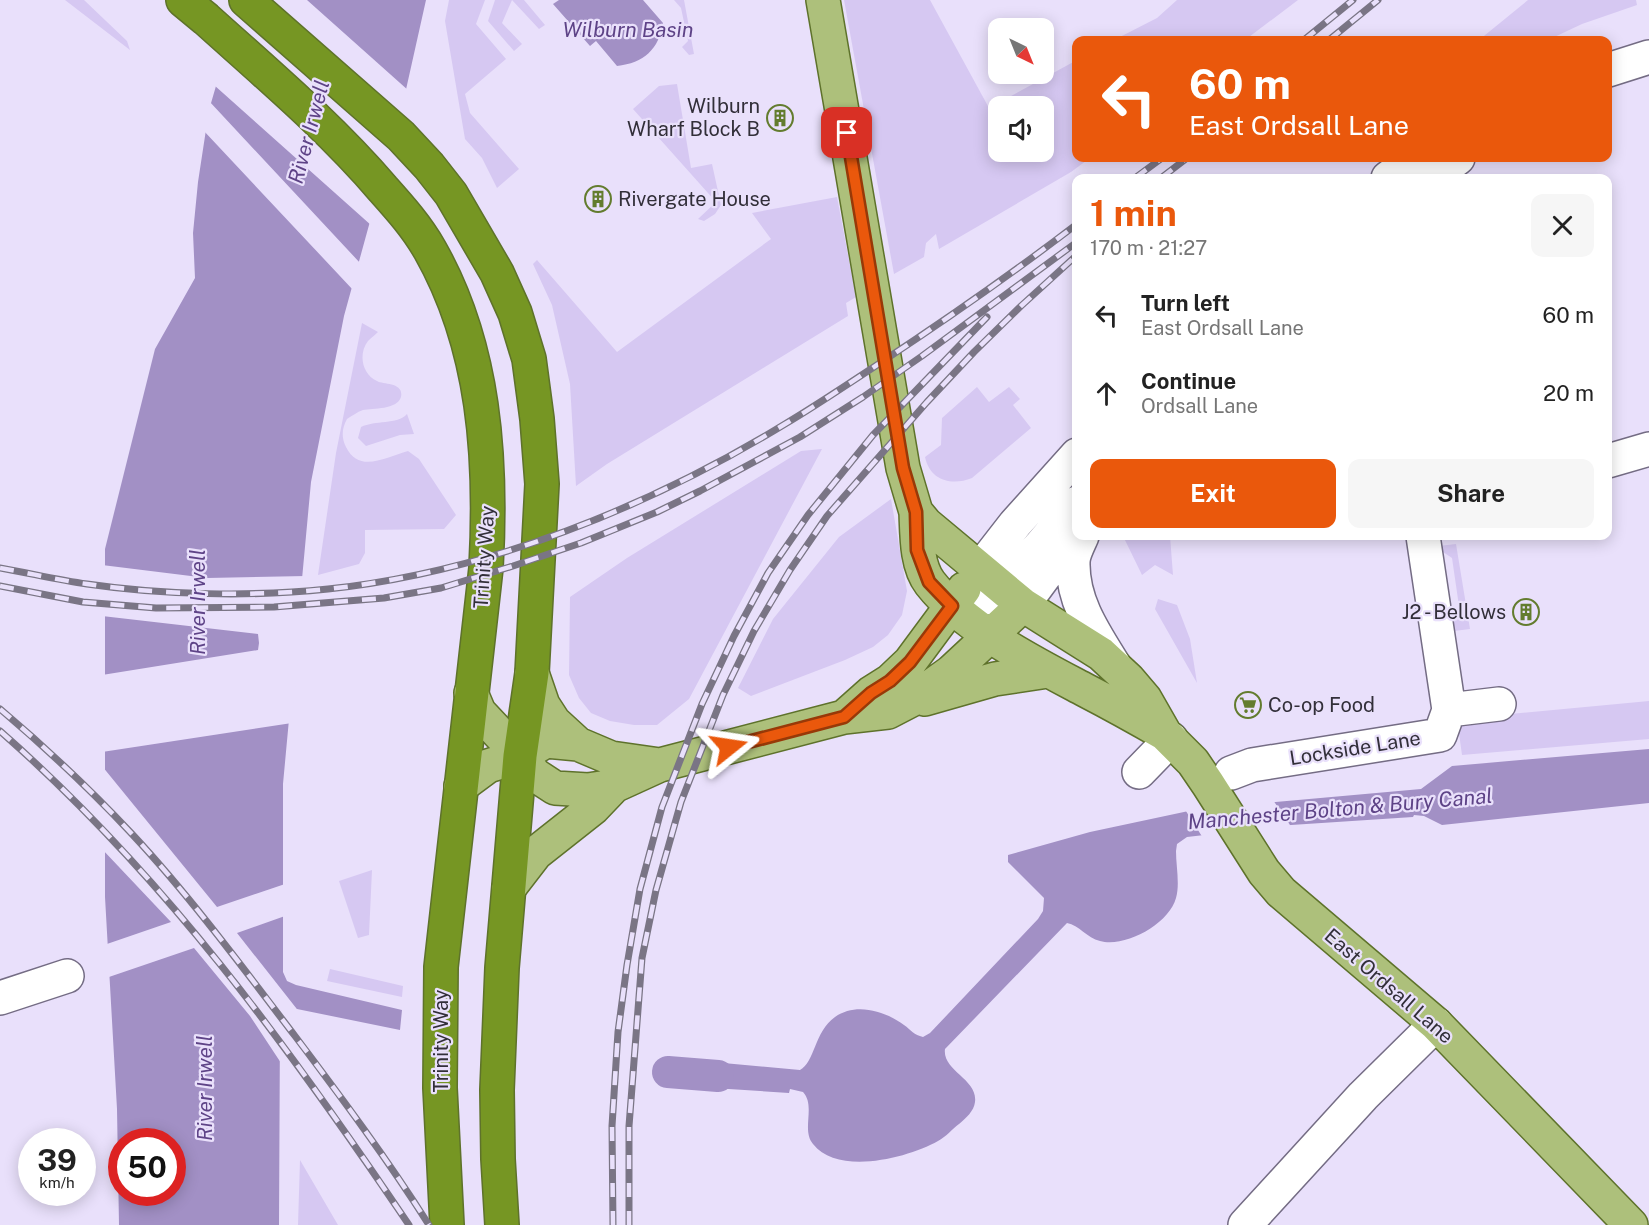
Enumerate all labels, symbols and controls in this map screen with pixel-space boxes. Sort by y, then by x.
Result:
water label: Wilburn Basin [562,17,694,42]
north arrow [988,18,1054,84]
map controls [988,18,1054,162]
text: 60 m [1189,59,1291,108]
icon: left [1090,60,1168,138]
water label: River Irwell [283,77,334,186]
place label: Wilburn Wharf Block B [627,94,760,141]
button: sound [988,96,1054,162]
building icon: Wilburn Wharf Block B [765,103,795,133]
pin [821,107,872,158]
text: East Ordsall Lane [1189,109,1409,141]
icon: arrive [830,116,863,149]
building icon: Rivergate House [583,184,613,214]
place label: Rivergate House [618,187,771,211]
text: 1 min [1090,192,1177,234]
button: close [1531,194,1594,257]
text: 170 m · 21:27 [1090,236,1207,260]
text: Turn left [1141,290,1230,316]
icon: left [1090,299,1123,332]
text: 60 m [1543,302,1594,328]
text: East Ordsall Lane [1141,316,1304,340]
text: Continue [1141,368,1236,394]
icon: ahead [1090,377,1123,410]
text: 20 m [1543,380,1594,406]
text: Ordsall Lane [1141,394,1258,418]
button: Exit [1090,459,1336,528]
button: Share [1348,459,1594,528]
street label: Trinity Way [468,504,500,609]
water label: River Irwell [185,549,210,655]
building icon: J2 - Bellows [1511,597,1541,627]
place label: J2 - Bellows [1402,600,1506,624]
supermarket icon: Co-op Food [1233,690,1263,720]
place label: Co-op Food [1268,693,1375,717]
position arrow [697,715,761,779]
street label: Lockside Lane [1288,726,1422,770]
water label: Manchester Bolton & Bury Canal [1187,783,1493,834]
street label: East Ordsall Lane [1320,923,1458,1049]
street label: Trinity Way [429,989,453,1093]
water label: River Irwell [192,1035,217,1141]
speed limit sign: 50 [108,1128,186,1206]
text: 39 [37,1142,77,1178]
text: km/h [39,1174,75,1191]

